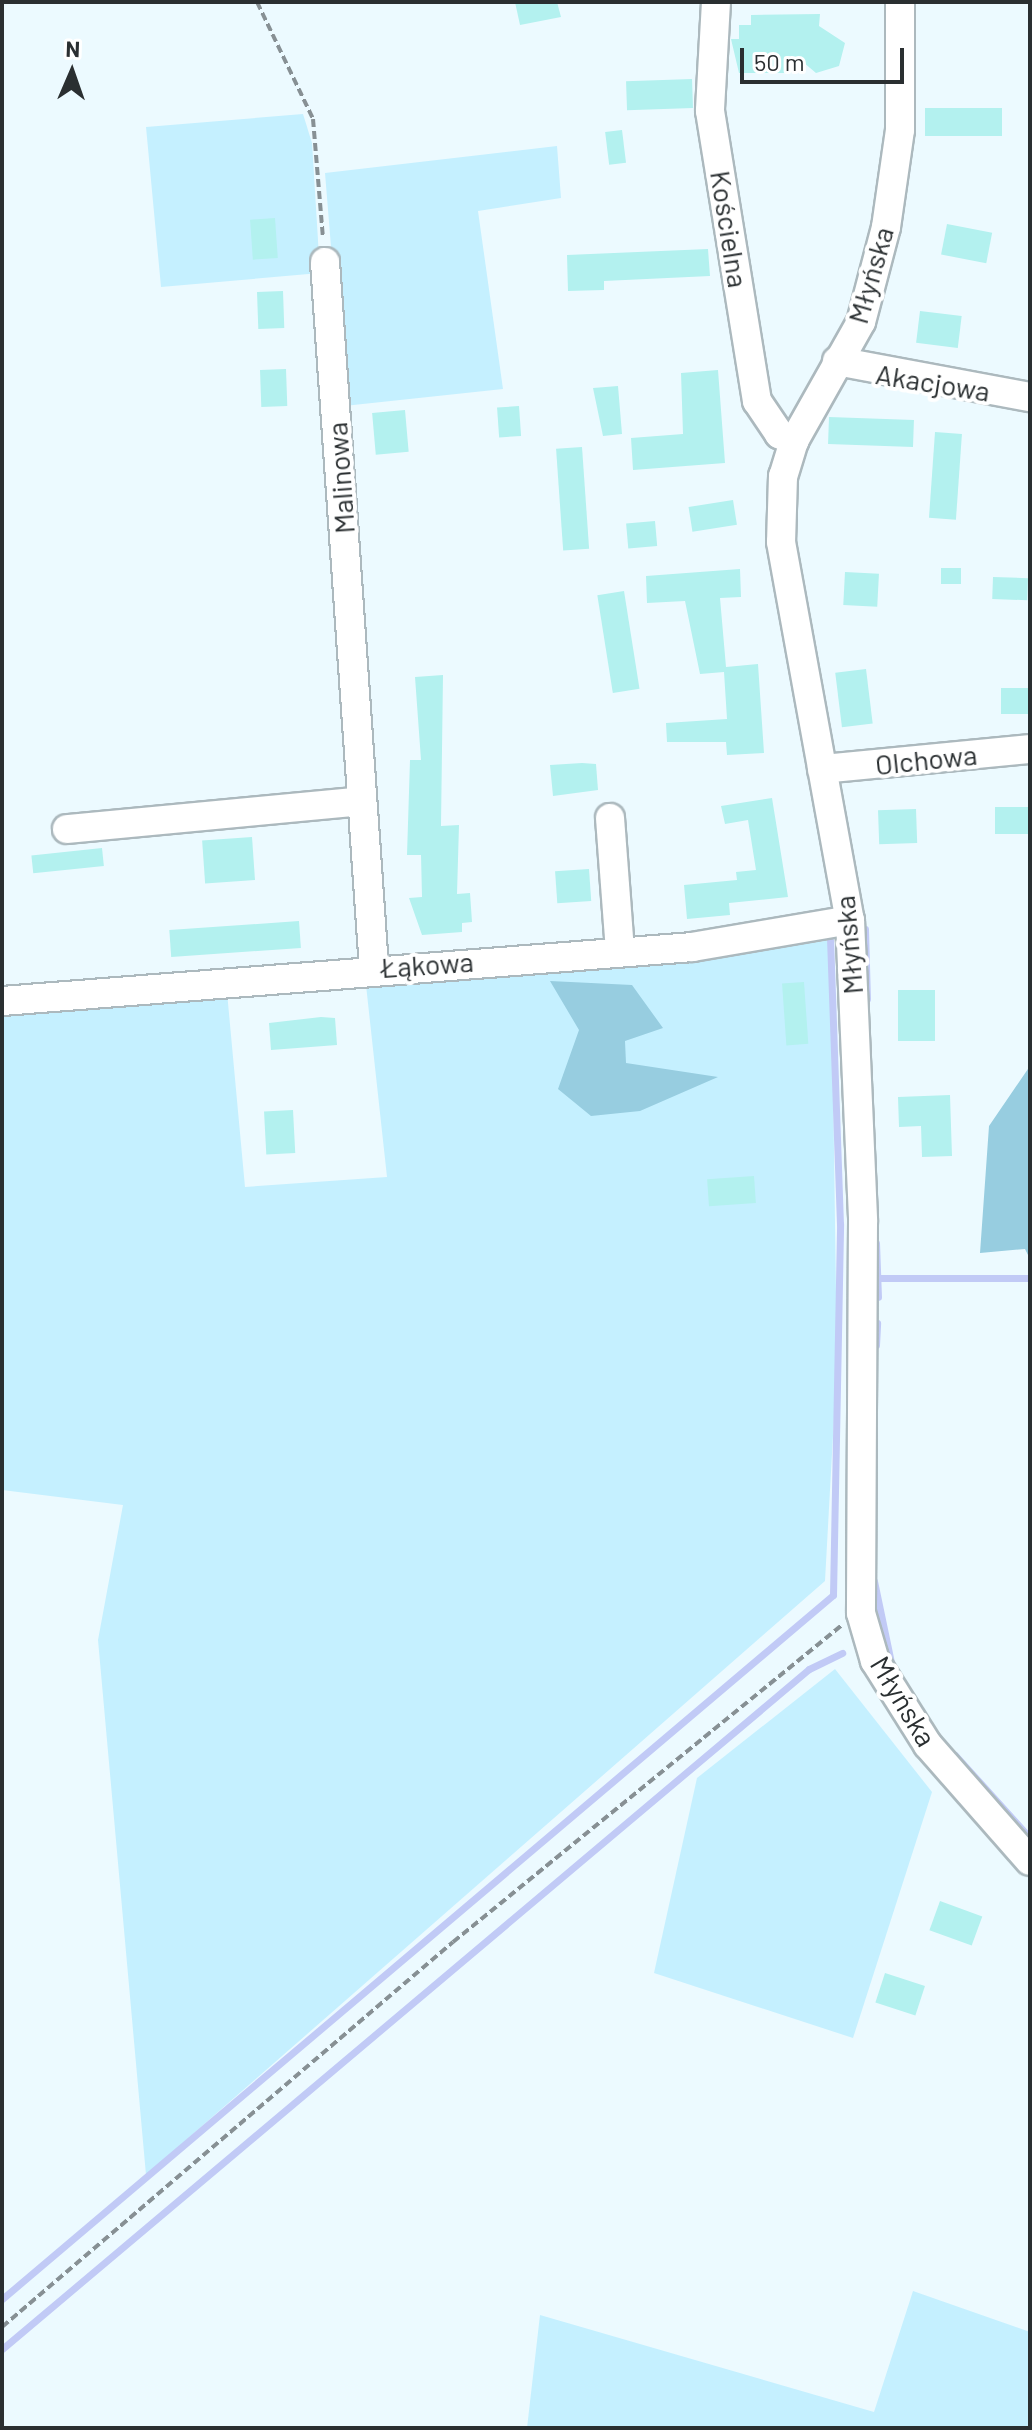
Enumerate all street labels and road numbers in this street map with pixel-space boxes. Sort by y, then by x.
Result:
street label: Kościelna [704,168,756,290]
street label: Młyńska [840,223,900,327]
street label: Akacjowa [873,356,993,408]
street label: Malinowa [319,421,361,535]
street label: Olchowa [873,737,979,781]
street label: Młyńska [827,894,869,996]
street label: Łąkowa [379,944,475,984]
street label: Młyńska [864,1650,944,1752]

